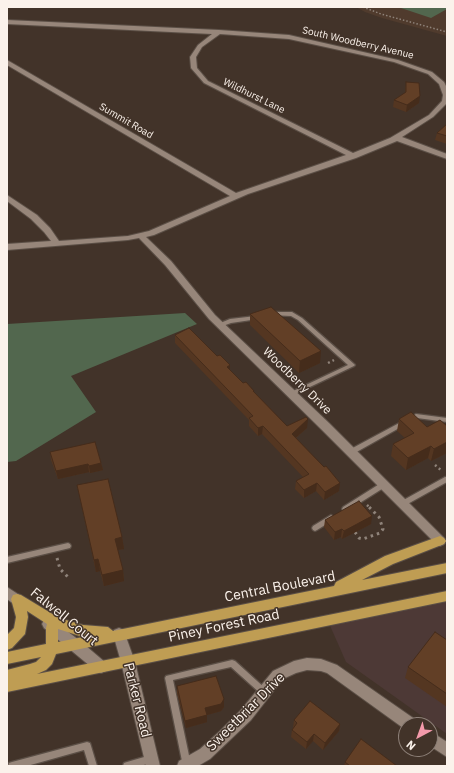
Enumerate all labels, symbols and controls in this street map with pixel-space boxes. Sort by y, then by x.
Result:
street label: South Woodberry Avenue [301,24,415,62]
street label: Wildhurst Lane [221,76,287,116]
street label: Summit Road [97,101,155,141]
street label: Woodberry Drive [260,345,334,417]
street label: Central Boulevard [223,568,337,606]
street label: Falwell Court [27,585,101,649]
street label: Piney Forest Road [167,606,281,646]
street label: Parker Road [120,661,154,739]
street label: Sweetbriar Drive [203,669,289,755]
north arrow [398,717,438,757]
text: N [403,737,418,753]

